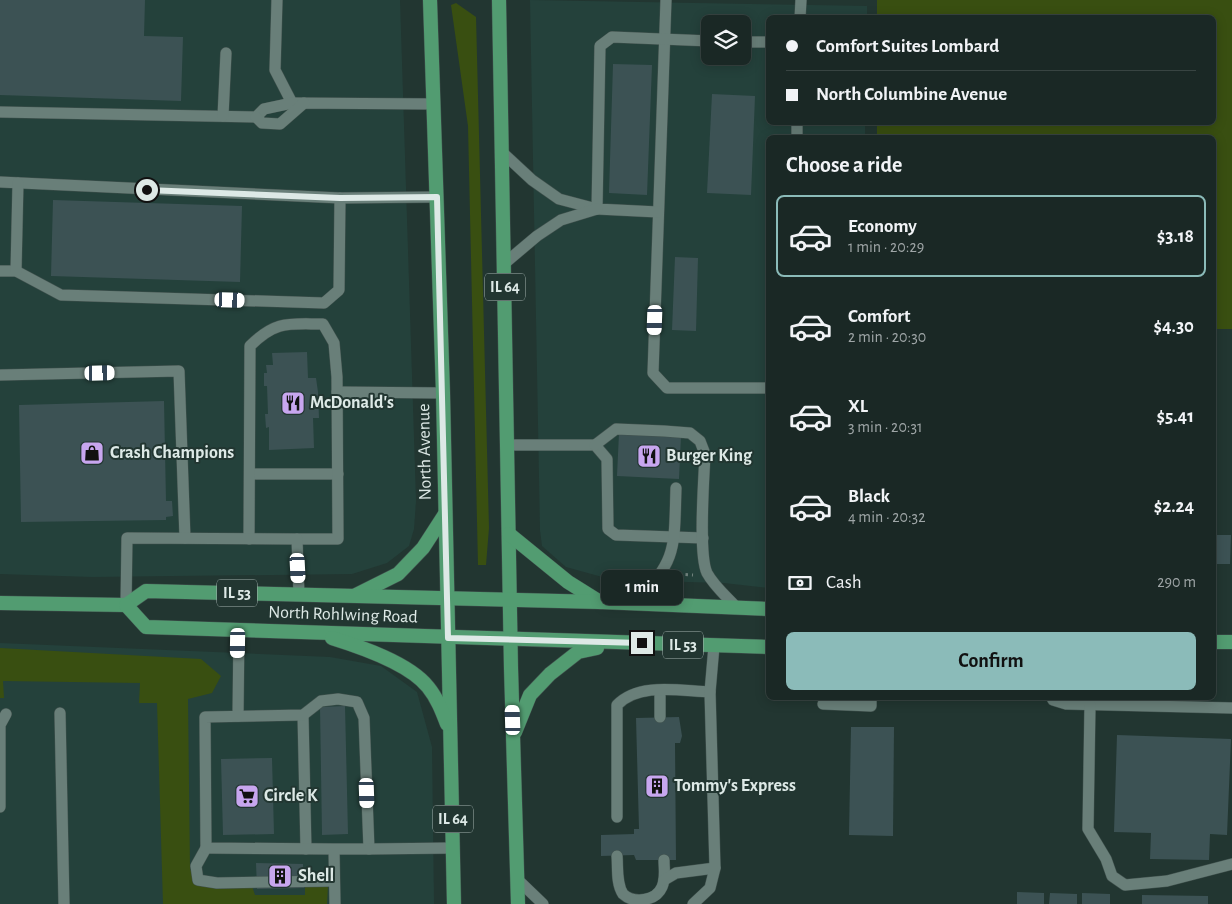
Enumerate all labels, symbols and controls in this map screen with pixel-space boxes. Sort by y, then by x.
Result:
map controls [701,15,751,65]
button: layers [701,15,751,65]
text: Comfort Suites Lombard [816,37,999,56]
text: North Columbine Avenue [816,85,1007,104]
text: Choose a ride [786,154,902,176]
route start [136,179,158,201]
icon: car [788,214,833,259]
text: Economy [848,217,917,236]
text: $3.18 [1157,227,1194,246]
text: 1 min · 20:29 [848,239,924,255]
road number: IL 64 [485,274,525,300]
car [214,292,245,308]
icon: car [788,304,833,349]
car [646,305,663,335]
text: Comfort [848,307,910,326]
text: $4.30 [1153,317,1194,336]
text: 2 min · 20:30 [848,329,926,345]
car [84,365,115,381]
restaurant icon: McDonald's [280,390,306,416]
place label: McDonald's [310,394,394,412]
icon: car [788,394,833,439]
text: XL [848,397,868,416]
street label: North Avenue [415,403,435,501]
text: $5.41 [1156,407,1194,426]
text: 3 min · 20:31 [848,419,923,435]
shop icon: Crash Champions [79,440,105,466]
restaurant icon: Burger King [636,443,662,469]
place label: Crash Champions [110,444,234,462]
place label: Burger King [666,447,753,465]
icon: car [788,484,833,529]
text: Black [848,487,890,506]
text: $2.24 [1154,497,1194,516]
text: 4 min · 20:32 [848,509,925,525]
car [289,553,306,583]
icon: cash [786,569,814,597]
callout: 1 min [601,570,683,606]
text: Cash [826,573,862,592]
text: 290 m [1157,574,1196,590]
text: 1 min [625,579,659,595]
road number: IL 53 [217,580,257,606]
street label: North Rohlwing Road [268,603,418,627]
car [230,628,245,658]
route end [631,632,653,654]
road number: IL 53 [663,632,703,658]
button: Confirm [786,632,1196,690]
car [504,705,521,735]
building icon: Tommy's Express [644,773,670,799]
place label: Tommy's Express [674,777,796,795]
car [358,778,375,808]
supermarket icon: Circle K [234,783,260,809]
place label: Circle K [264,787,318,805]
road number: IL 64 [433,806,473,832]
building icon: Shell [267,863,293,889]
place label: Shell [298,867,334,885]

